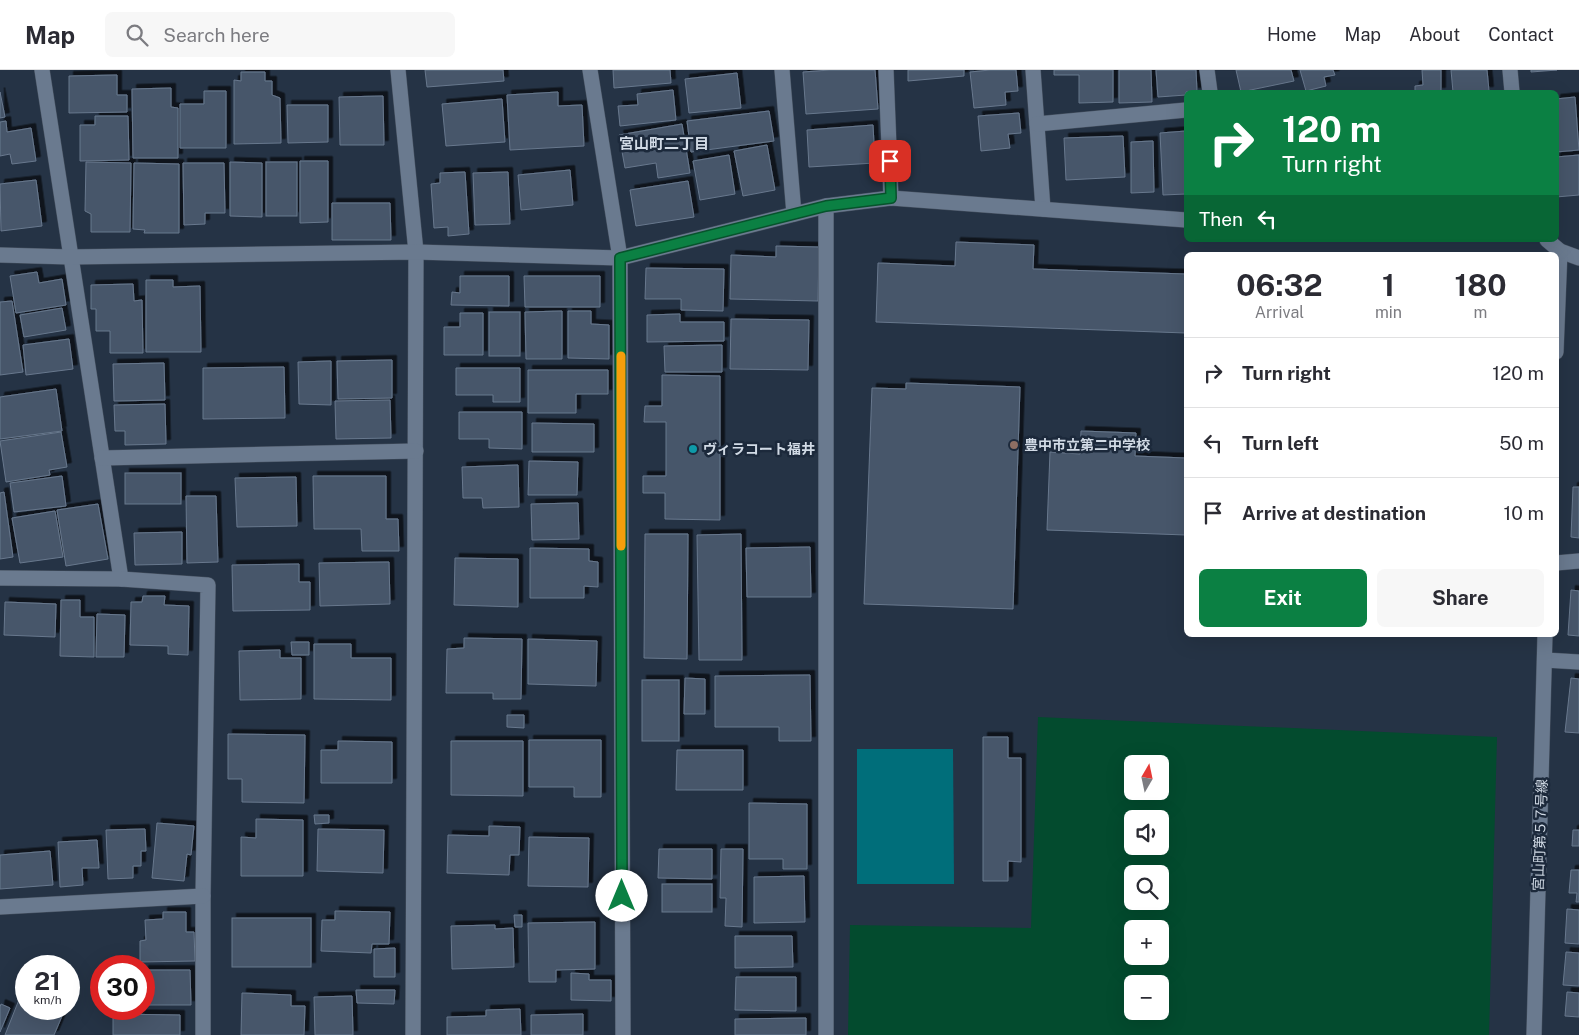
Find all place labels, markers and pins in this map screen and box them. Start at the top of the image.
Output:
pin [869,140,911,182]
place label: 豊中市立第二中学校 [1024,437,1150,453]
marker: 豊中市立第二中学校 [1008,439,1020,451]
place label: ヴィラコート福井 [703,441,815,457]
marker: ヴィラコート福井 [687,443,699,455]

